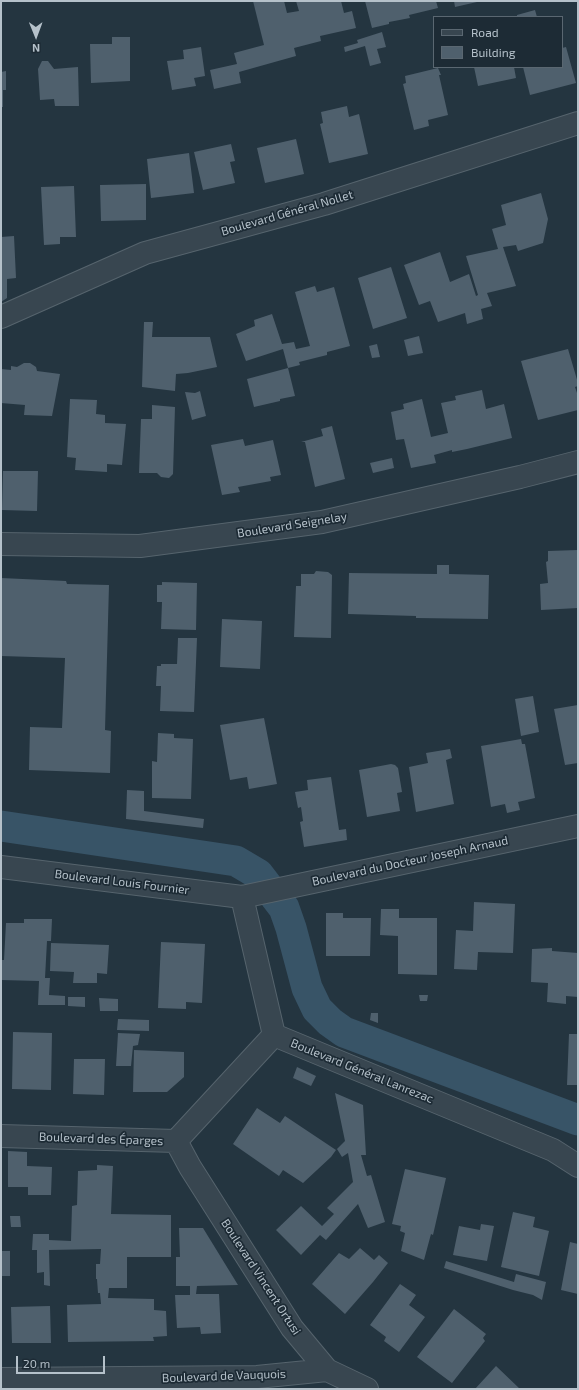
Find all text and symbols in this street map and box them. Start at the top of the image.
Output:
north arrow [16,16,56,56]
legend [433,16,563,68]
text: Road [471,25,499,39]
text: N [32,42,40,55]
text: Building [471,45,515,59]
street label: Boulevard Général Nollet [219,187,355,239]
street label: Boulevard Seignelay [236,509,348,541]
street label: Boulevard du Docteur Joseph Arnaud [311,833,509,889]
street label: Boulevard Louis Fournier [54,867,190,897]
street label: Boulevard Général Lanrezac [289,1036,435,1106]
street label: Boulevard des Éparges [39,1130,163,1148]
street label: Boulevard Vincent Ortusi [218,1216,304,1338]
scale bar [18,1348,107,1374]
text: 20 m [23,1356,50,1370]
street label: Boulevard de Vauquois [162,1367,286,1385]

